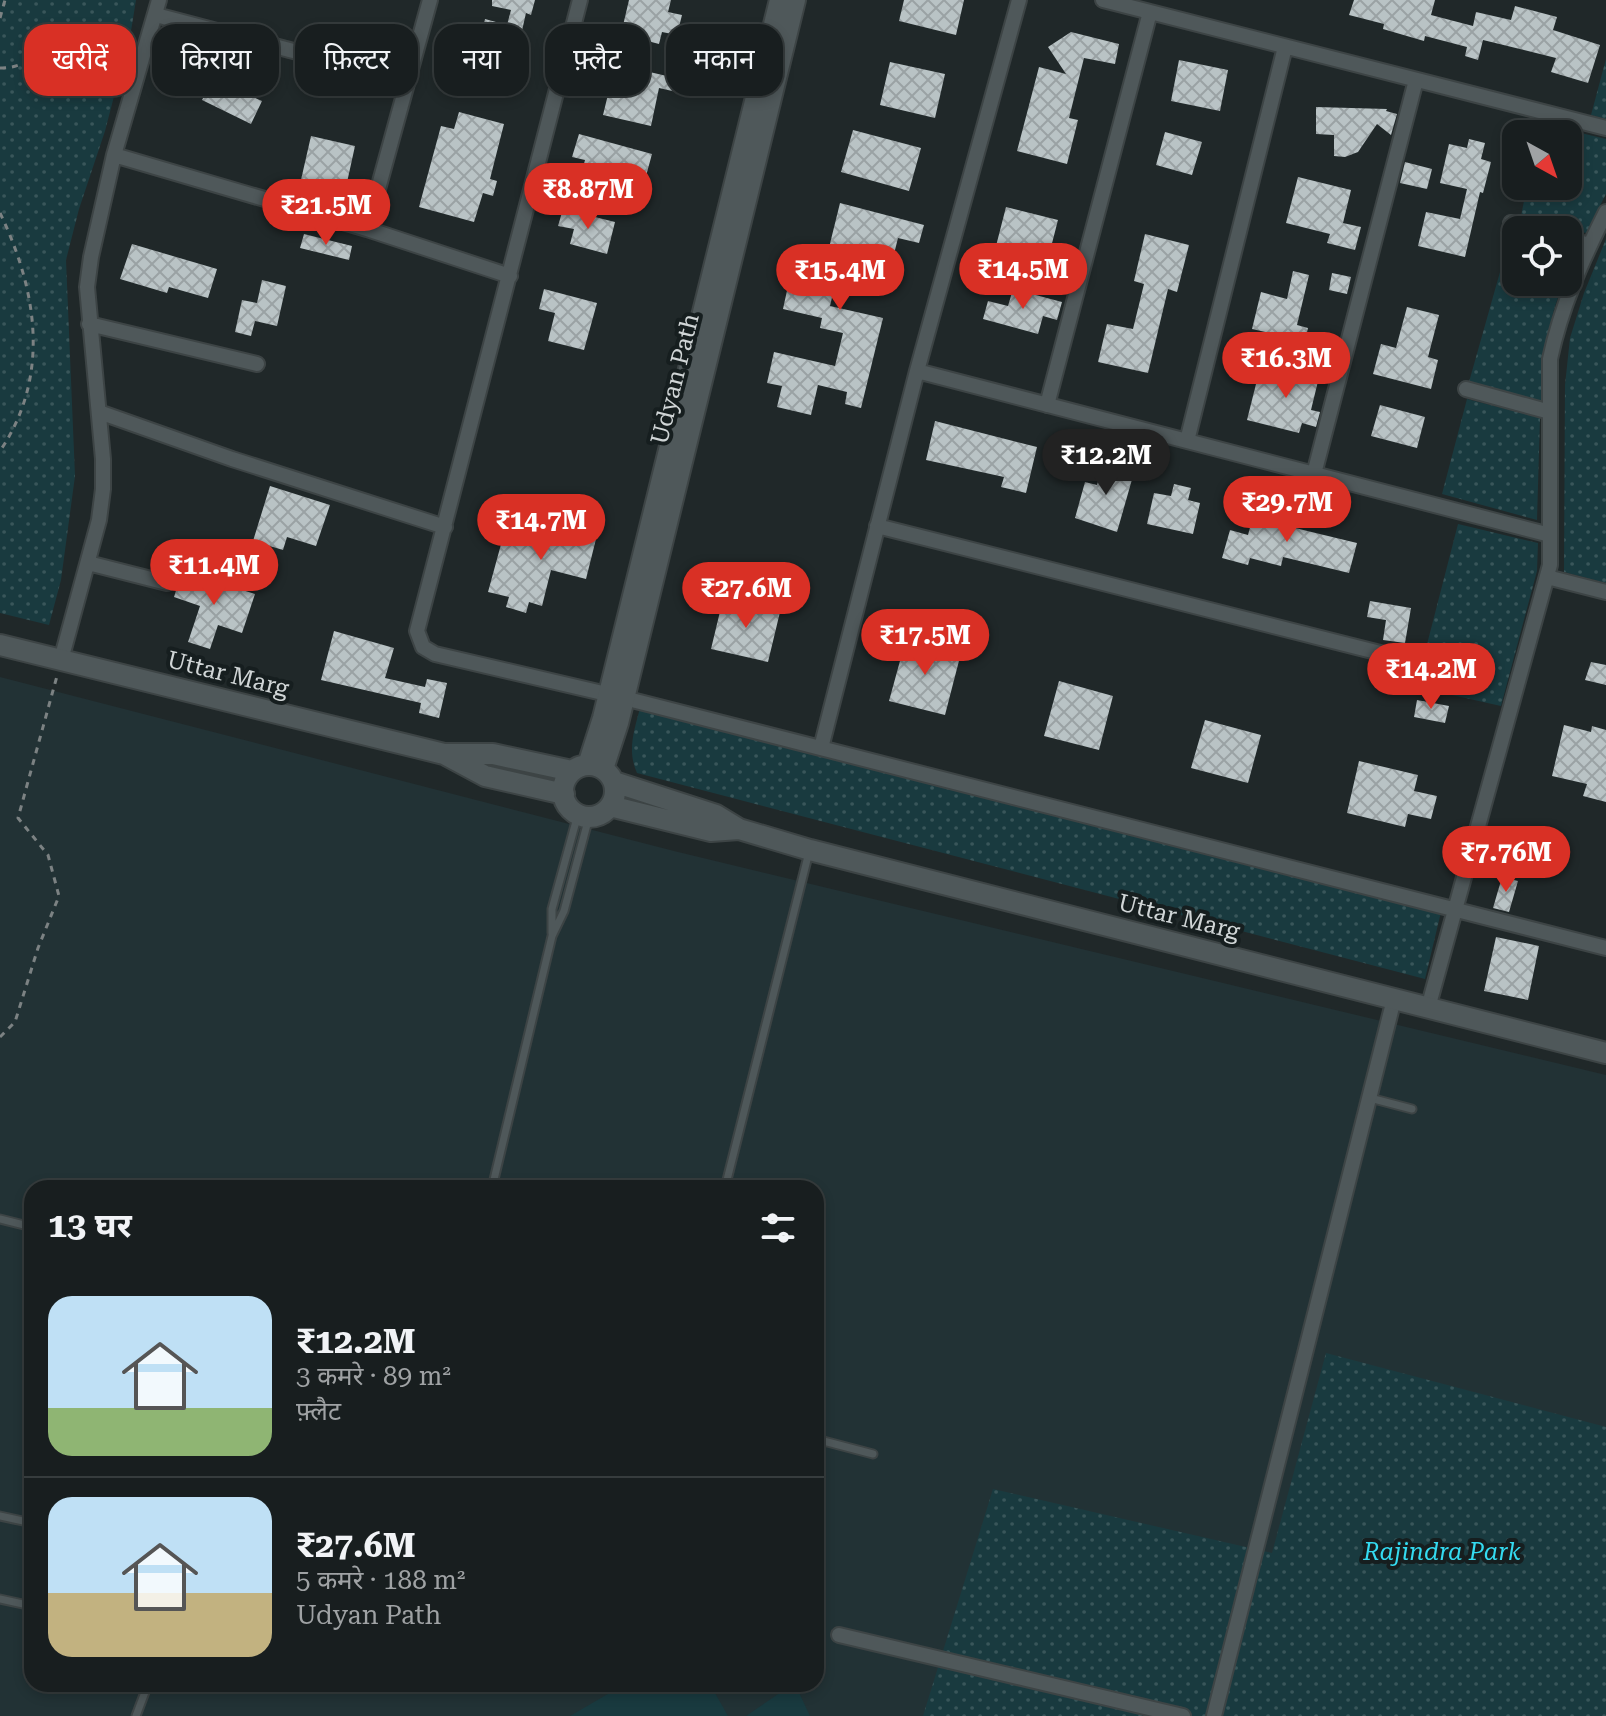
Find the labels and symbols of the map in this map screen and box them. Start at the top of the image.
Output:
north arrow [1502,120,1582,200]
pin: ₹8.87M [523,163,653,231]
pin: ₹21.5M [261,179,391,247]
pin: ₹14.5M [958,243,1088,311]
pin: ₹15.4M [775,244,905,312]
street label: Udyan Path [645,311,705,447]
pin: ₹16.3M [1221,332,1351,400]
pin: ₹12.2M [1041,429,1171,497]
pin: ₹29.7M [1222,476,1352,544]
pin: ₹14.7M [476,494,606,562]
pin: ₹11.4M [149,539,279,607]
pin: ₹27.6M [681,562,811,630]
pin: ₹17.5M [860,609,990,677]
pin: ₹14.2M [1366,643,1496,711]
street label: Uttar Marg [164,645,292,703]
pin: ₹7.76M [1441,826,1571,894]
street label: Uttar Marg [1115,888,1243,946]
park label: Rajindra Park [1362,1538,1521,1566]

